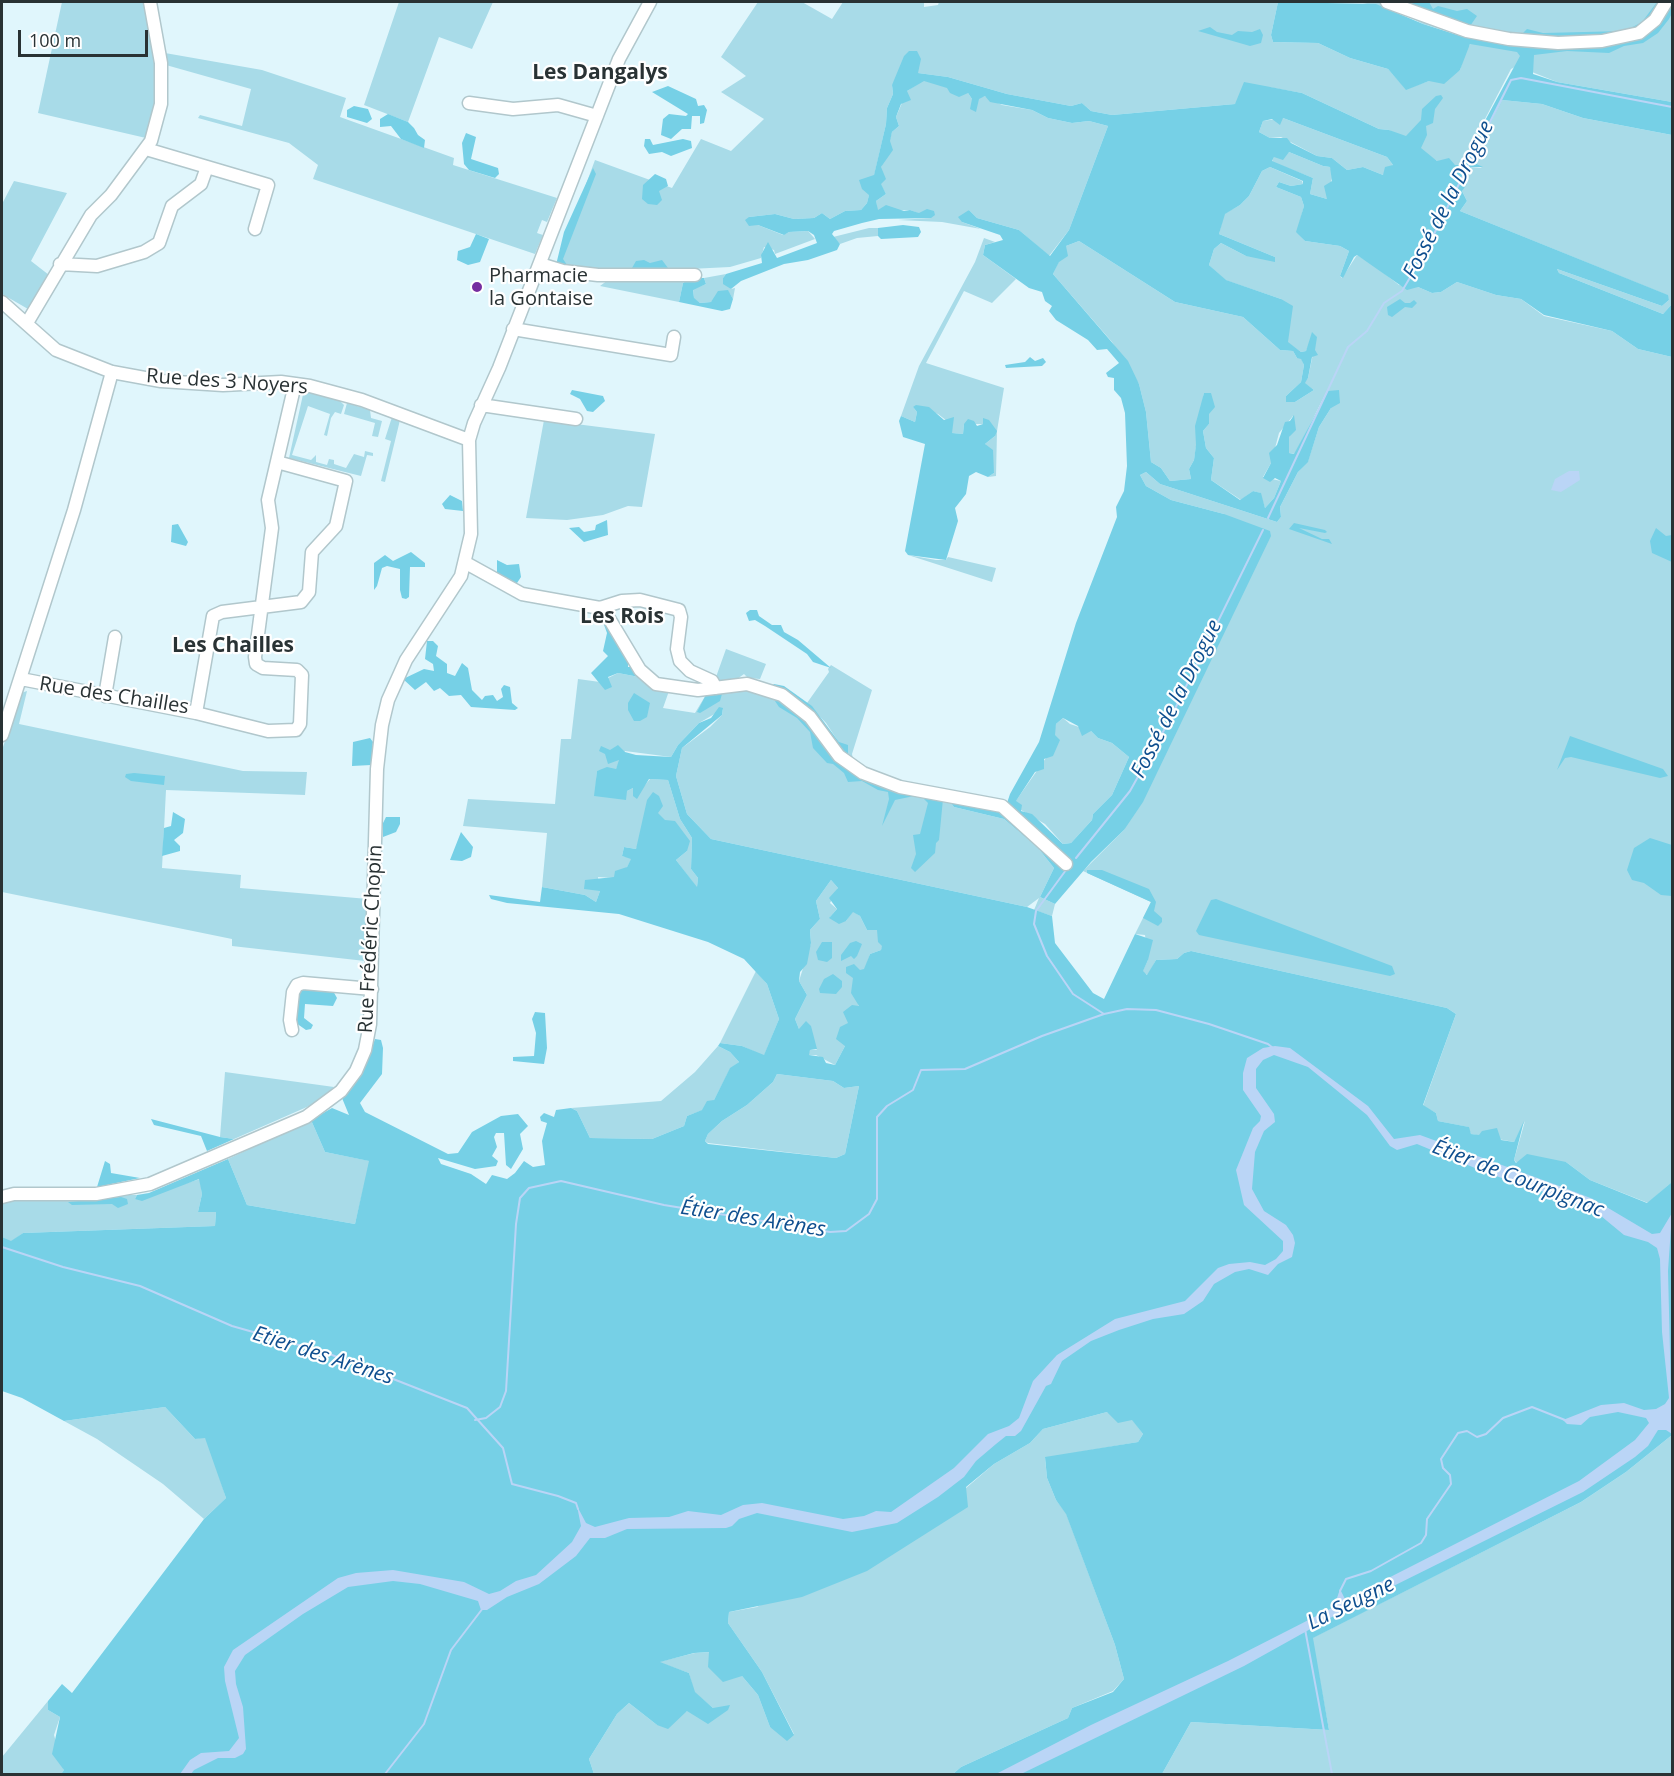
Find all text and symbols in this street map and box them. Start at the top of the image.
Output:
scale bar [21,18,152,56]
text: 100 m [29,28,81,52]
district label: Les Dangalys [532,60,668,86]
water label: Fossé de la Drogue [1398,117,1500,283]
place label: Pharmacie la Gontaise [489,264,593,311]
marker: Pharmacie la Gontaise [470,280,484,294]
street label: Rue des 3 Noyers [145,364,309,400]
district label: Les Rois [580,604,664,630]
water label: Fossé de la Drogue [1126,616,1228,782]
district label: Les Chailles [172,633,294,659]
street label: Rue des Chailles [37,672,191,720]
street label: Rue Frédéric Chopin [354,844,388,1034]
water label: Étier de Courpignac [1429,1135,1607,1223]
water label: Étier des Arènes [679,1195,827,1243]
water label: Etier des Arènes [249,1321,397,1391]
water label: La Seugne [1303,1572,1399,1636]

